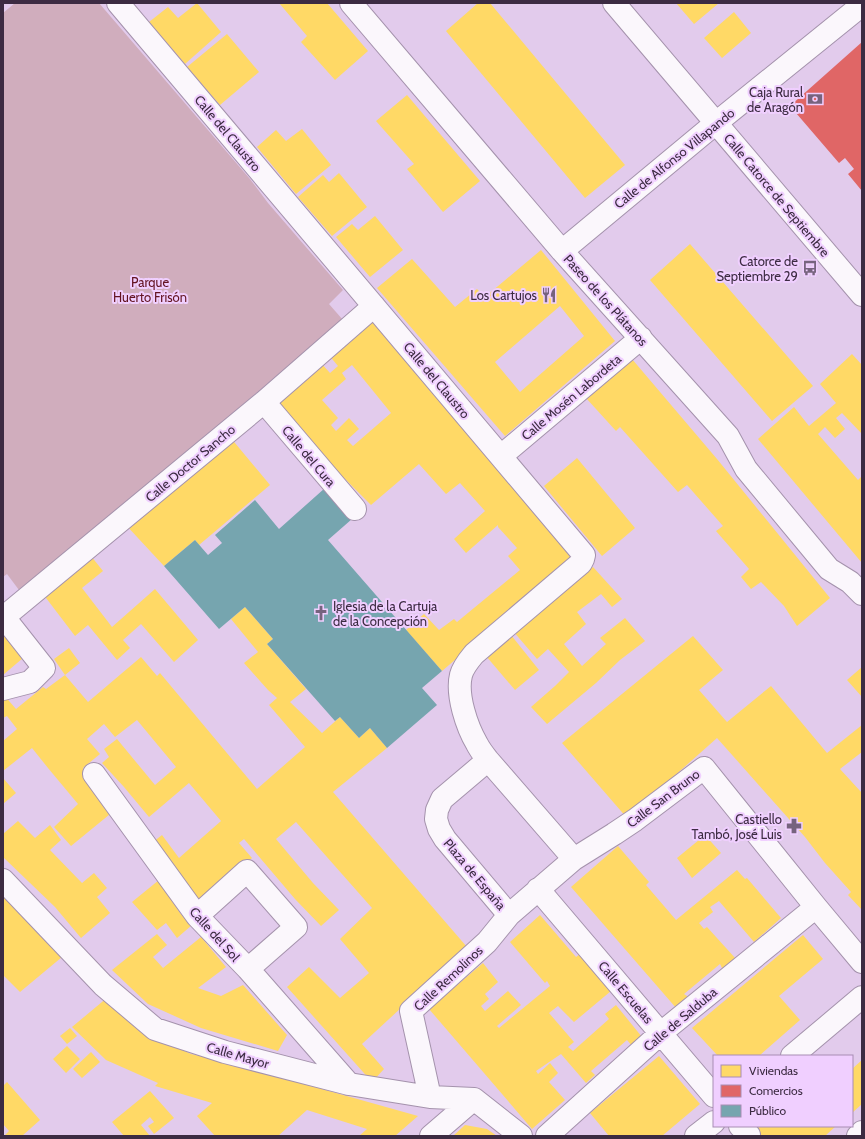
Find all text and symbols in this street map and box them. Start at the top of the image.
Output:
place label: Caja Rural de Aragón [747,84,803,115]
bank icon: Caja Rural de Aragón [806,90,824,108]
street label: Calle del Claustro [191,92,265,174]
street label: Calle de Alfonso Villapando [610,104,738,212]
street label: Calle Catorce de Septiembre [721,130,833,260]
street label: Paseo de los Plátanos [561,251,652,350]
place label: Catorce de Septiembre 29 [716,253,798,284]
bus stop icon: Catorce de Septiembre 29 [801,259,819,277]
park label: Parque Huerto Frisón [113,274,187,305]
restaurant icon: Los Cartujos [540,286,558,304]
place label: Los Cartujos [470,287,538,304]
street label: Calle del Claustro [400,339,474,421]
street label: Calle Mosén Labordeta [518,350,625,443]
street label: Calle Doctor Sancho [142,421,238,505]
street label: Calle del Cura [279,422,340,490]
place label: Iglesia de la Cartuja de la Concepción [333,598,438,629]
church icon: Iglesia de la Cartuja de la Concepción [312,604,330,622]
street label: Calle San Bruno [623,765,703,831]
place label: Castiello Tambó, José Luis [692,811,783,842]
pharmacy icon: Castiello Tambó, José Luis [785,817,803,835]
street label: Plaza de España [440,835,510,914]
street label: Calle del Sol [186,904,244,964]
street label: Calle Remolinos [410,942,486,1014]
street label: Calle Escuelas [595,958,657,1027]
street label: Calle de Salduba [640,983,721,1054]
street label: Calle Mayor [205,1038,272,1072]
legend [713,1055,853,1127]
text: Viviendas [749,1063,798,1078]
text: Comercios [749,1083,803,1098]
text: Público [749,1103,786,1118]

